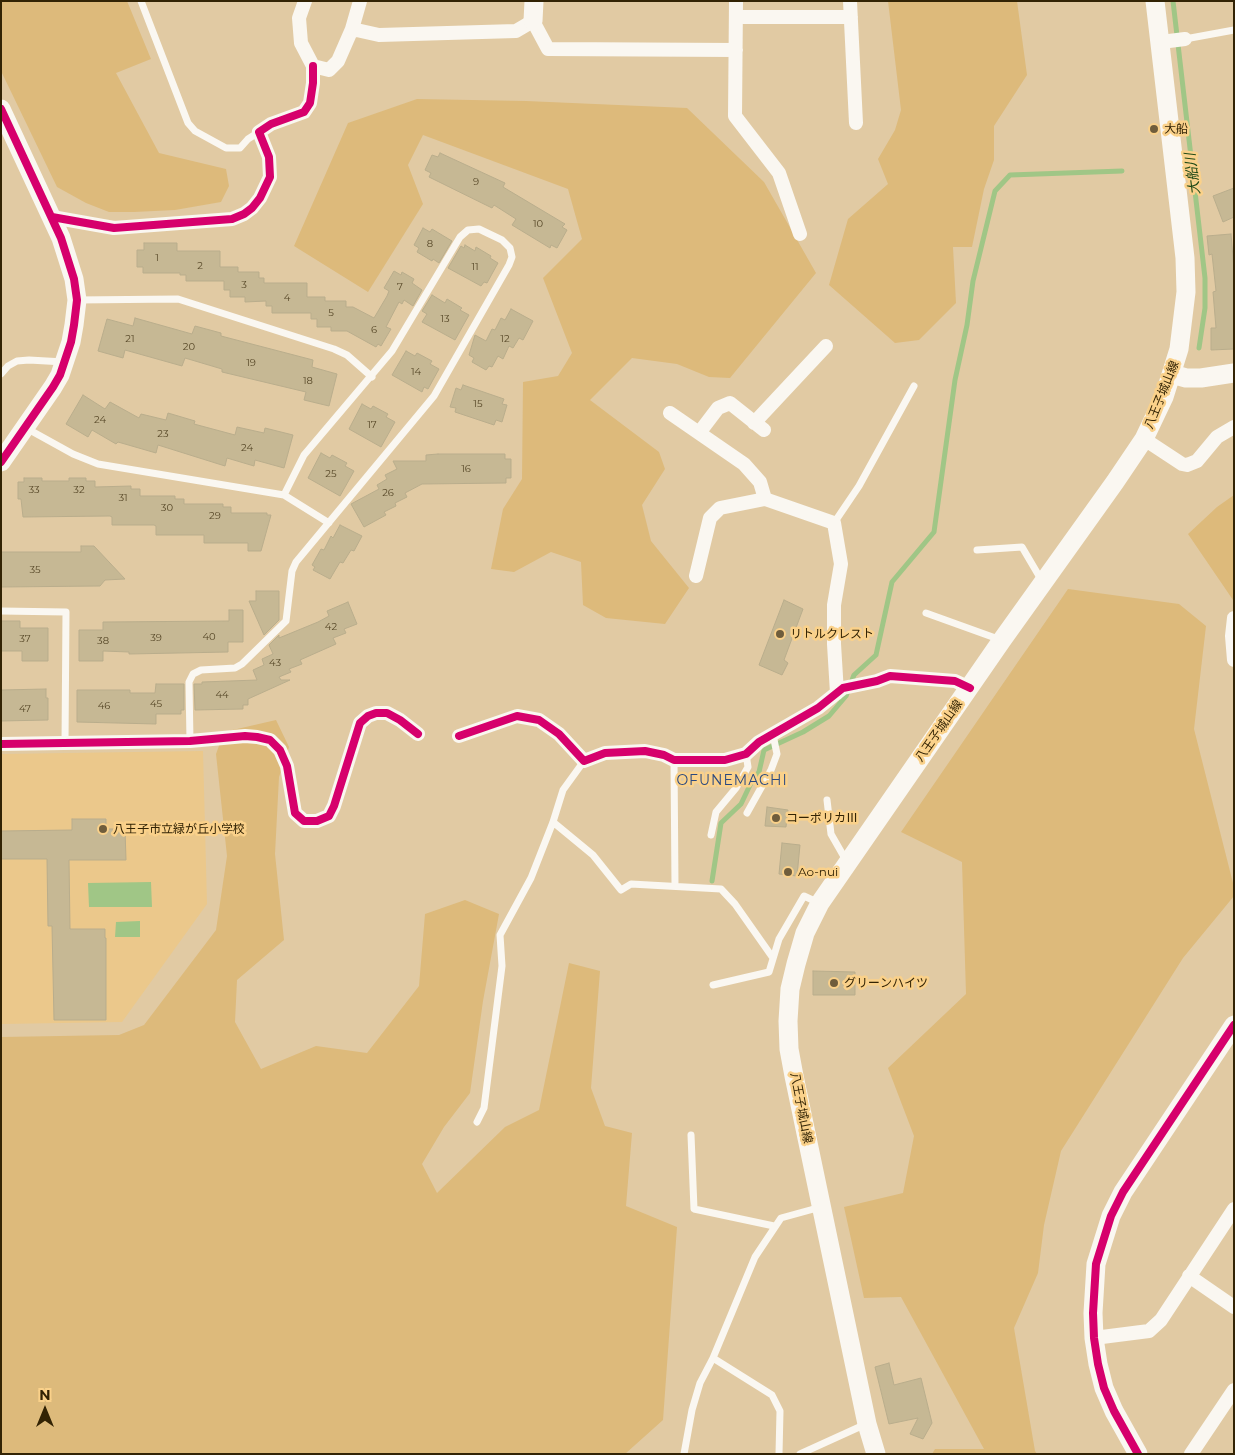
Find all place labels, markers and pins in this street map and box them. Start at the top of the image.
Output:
place label: 大船 [1164,122,1188,136]
marker: 大船 [1148,123,1160,135]
place label: リトルクレスト [790,627,874,641]
marker: リトルクレスト [774,628,786,640]
place label: コーポリカⅢ [786,811,858,825]
marker: コーポリカⅢ [770,812,782,824]
place label: 八王子市立緑が丘小学校 [113,822,245,836]
marker: 八王子市立緑が丘小学校 [97,823,109,835]
place label: Ao-nui [798,865,838,879]
marker: Ao-nui [782,866,794,878]
place label: グリーンハイツ [844,976,928,990]
marker: グリーンハイツ [828,977,840,989]

